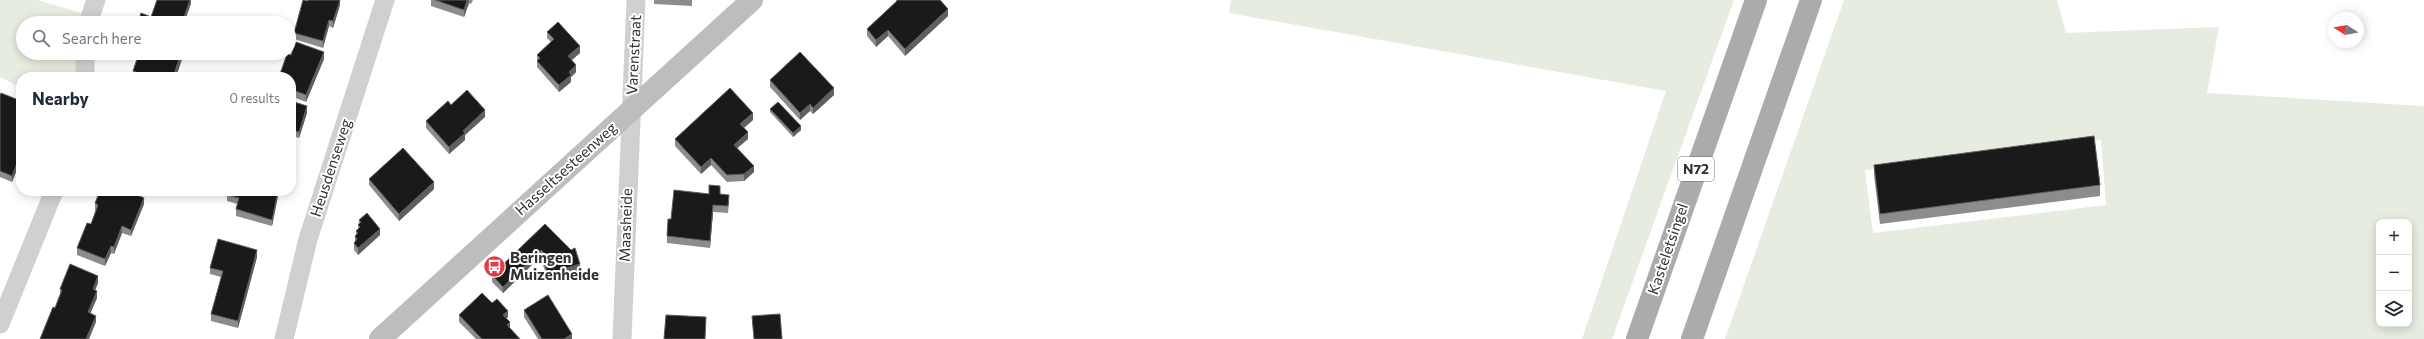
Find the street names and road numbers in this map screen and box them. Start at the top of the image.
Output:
street label: Varenstraat [622,14,644,95]
street label: Heusdenseweg [306,116,354,219]
street label: Hasseltsesteenweg [511,118,620,219]
road number: N72 [1678,157,1714,181]
street label: Maasheide [615,188,635,262]
street label: Kasteletsingel [1643,201,1691,297]

